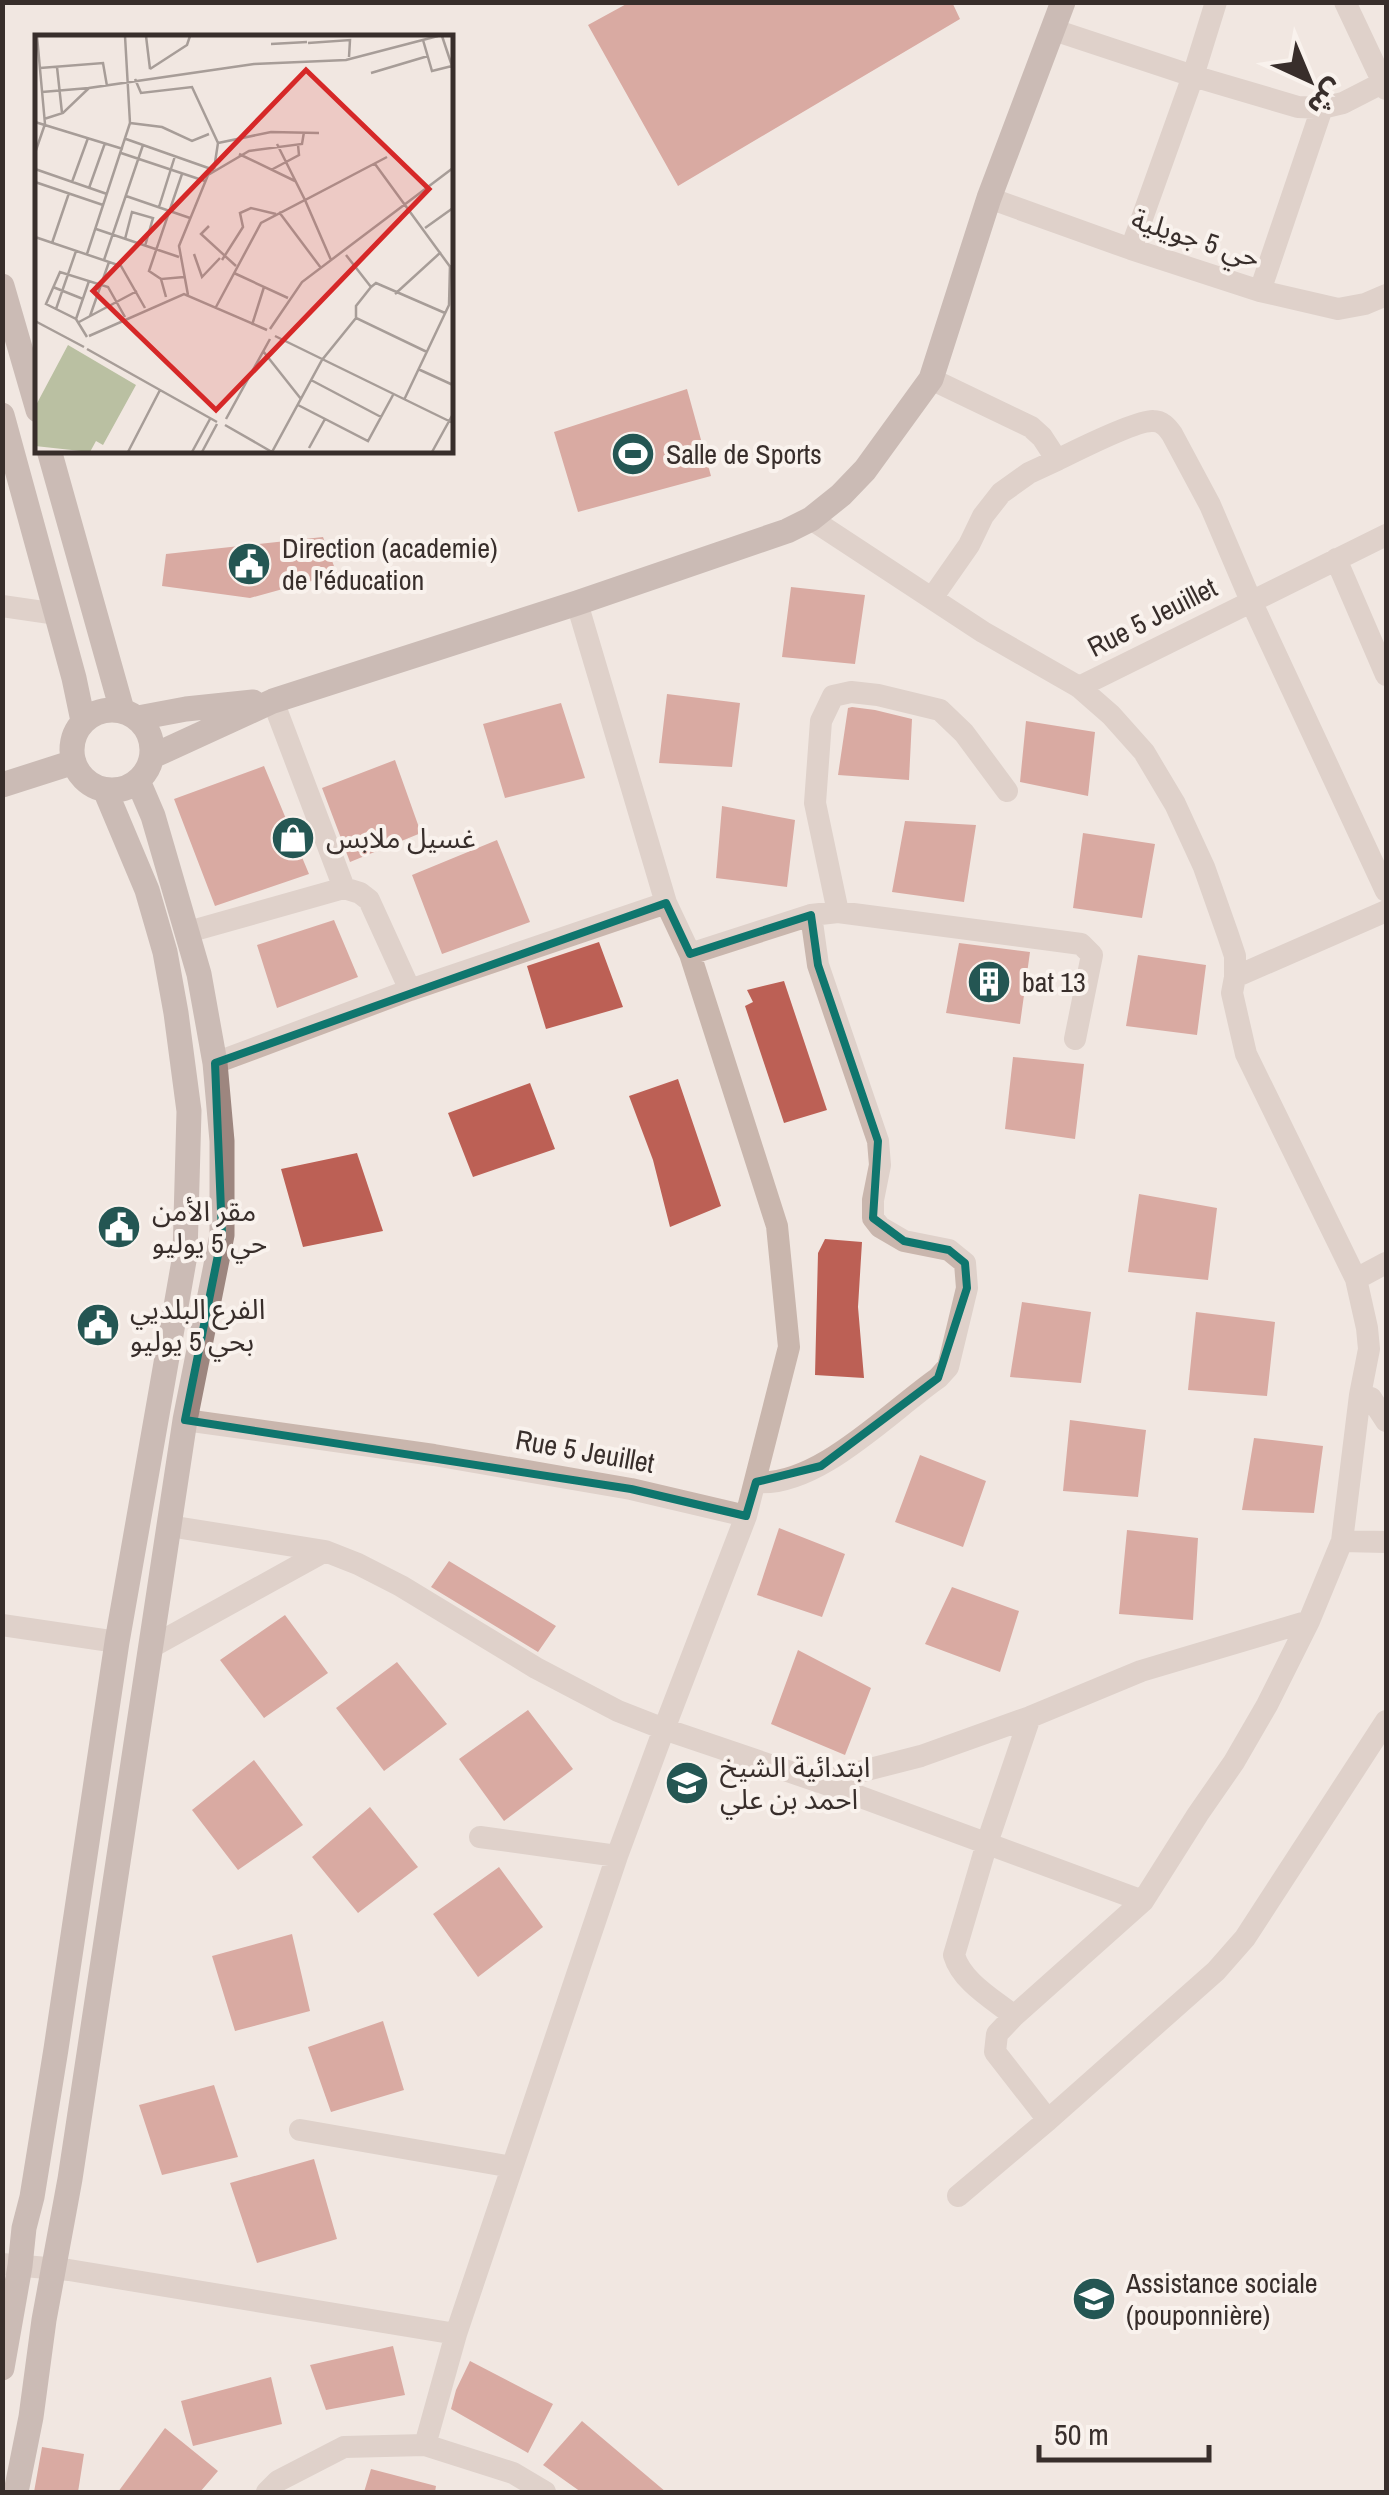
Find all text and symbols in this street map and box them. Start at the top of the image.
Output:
north arrow [1259,30,1359,130]
inset map [35,35,452,452]
text: ش [1299,71,1353,125]
street label: حي 5 جويلية [1126,199,1265,279]
sports icon: Salle de Sports [610,431,656,477]
place label: Salle de Sports [666,435,822,473]
place label: Direction (academie) de l'éducation [282,529,498,599]
public building icon: Direction (academie) de l'éducation [226,541,272,587]
street label: Rue 5 Jeuillet [1081,568,1223,666]
shop icon: غسيل ملابس [270,815,316,861]
place label: غسيل ملابس [326,819,476,857]
building icon: bat 13 [966,959,1012,1005]
place label: bat 13 [1022,963,1086,1001]
place label: مقر الأمن حي 5 يوليو [152,1192,267,1264]
public building icon: مقر الأمن حي 5 يوليو [96,1204,142,1250]
place label: الفرع البلديي بحي 5 يوليو [130,1290,265,1362]
public building icon: الفرع البلديي بحي 5 يوليو [75,1302,121,1348]
street label: Rue 5 Jeuillet [513,1420,657,1482]
place label: ابتدائية الشيخ احمد بن علي [720,1748,871,1820]
school or university icon: ابتدائية الشيخ احمد بن علي [664,1760,710,1806]
place label: Assistance sociale (pouponnière) [1125,2264,1317,2334]
school or university icon: Assistance sociale (pouponnière) [1071,2276,1117,2322]
scale bar [1039,2400,1209,2462]
text: 50 m [1054,2414,1109,2454]

